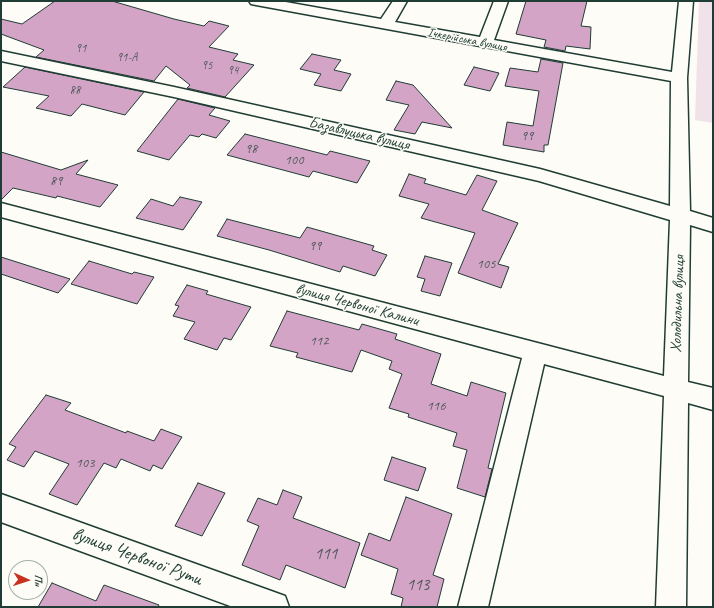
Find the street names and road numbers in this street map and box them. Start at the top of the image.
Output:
street label: Ічкерійська вулиця [426,25,508,55]
street label: Базавлуцька вулиця [307,113,411,155]
street label: Холодильна вулиця [667,255,689,353]
street label: вулиця Червоної Калини [293,279,421,331]
street label: вулиця Червоної Рути [69,523,205,591]

